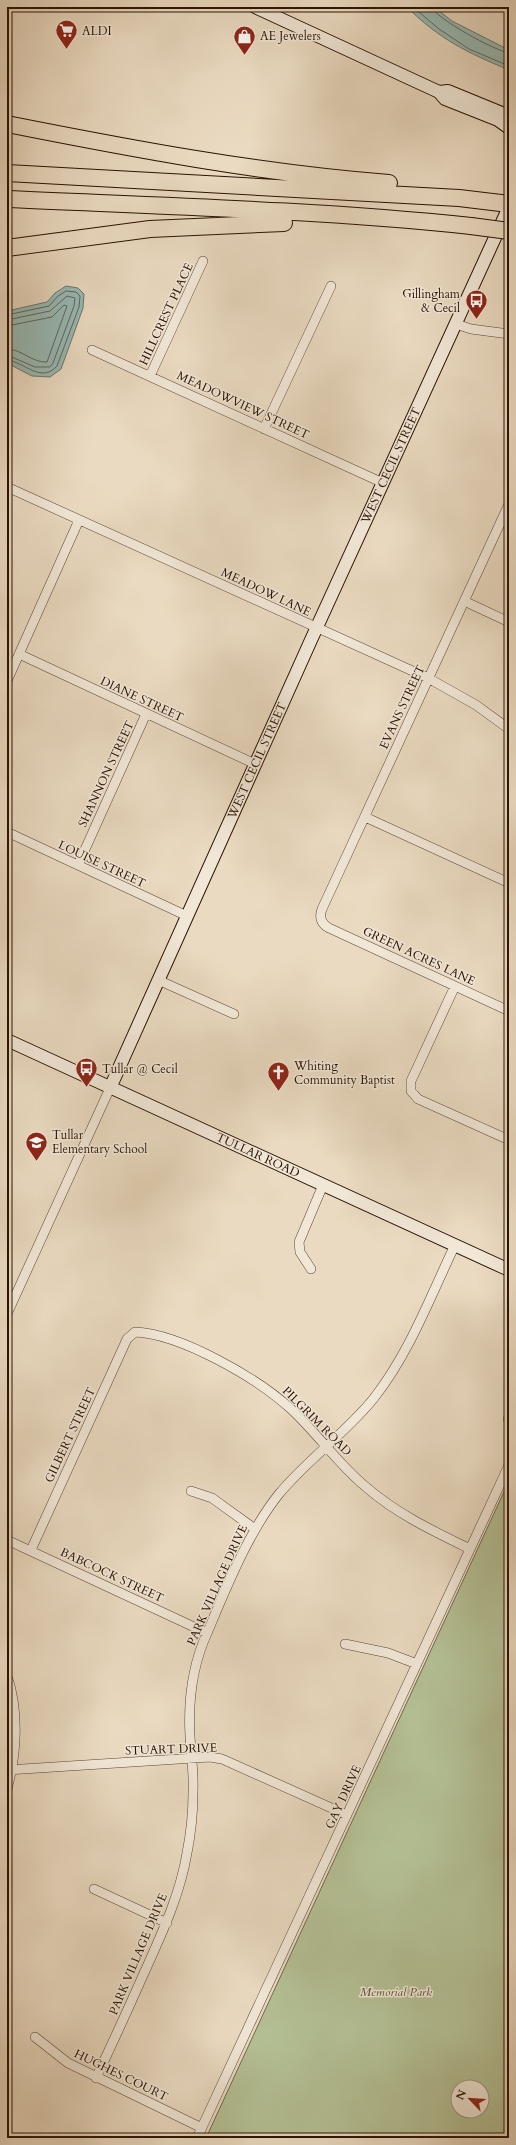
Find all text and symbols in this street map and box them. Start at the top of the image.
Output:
supermarket icon: ALDI [54,18,80,51]
place label: ALDI [82,23,112,39]
shop icon: AE Jewelers [232,23,258,56]
place label: AE Jewelers [260,28,321,44]
street label: HILLCREST PLACE [135,260,197,368]
place label: Gillingham & Cecil [402,286,461,316]
bus stop icon: Gillingham & Cecil [463,288,489,321]
street label: MEADOWVIEW STREET [174,367,312,443]
street label: WEST CECIL STREET [357,405,424,527]
street label: MEADOW LANE [219,564,313,620]
street label: EVANS STREET [376,662,429,752]
street label: DIANE STREET [98,673,186,725]
street label: WEST CECIL STREET [223,700,290,822]
street label: SHANNON STREET [74,718,138,830]
street label: LOUISE STREET [56,837,149,891]
street label: GREEN ACRES LANE [360,923,478,989]
bus stop icon: Tullar @ Cecil [74,1056,100,1089]
place label: Whiting Community Baptist [293,1058,395,1088]
church icon: Whiting Community Baptist [265,1060,291,1093]
place label: Tullar @ Cecil [102,1061,178,1077]
place label: Tullar Elementary School [52,1127,147,1157]
school or university icon: Tullar Elementary School [23,1129,49,1162]
street label: TULLAR ROAD [214,1129,303,1181]
street label: PILGRIM ROAD [279,1383,355,1459]
street label: GILBERT STREET [41,1385,99,1485]
street label: PARK VILLAGE DRIVE [183,1522,251,1648]
street label: BABCOCK STREET [58,1544,167,1606]
street label: STUART DRIVE [125,1739,217,1759]
street label: GAY DRIVE [321,1763,365,1831]
street label: PARK VILLAGE DRIVE [105,1891,171,2017]
park label: Memorial Park [360,1984,432,2000]
street label: HUGHES COURT [71,2045,171,2105]
north arrow [450,2079,490,2119]
text: N [453,2087,470,2102]

